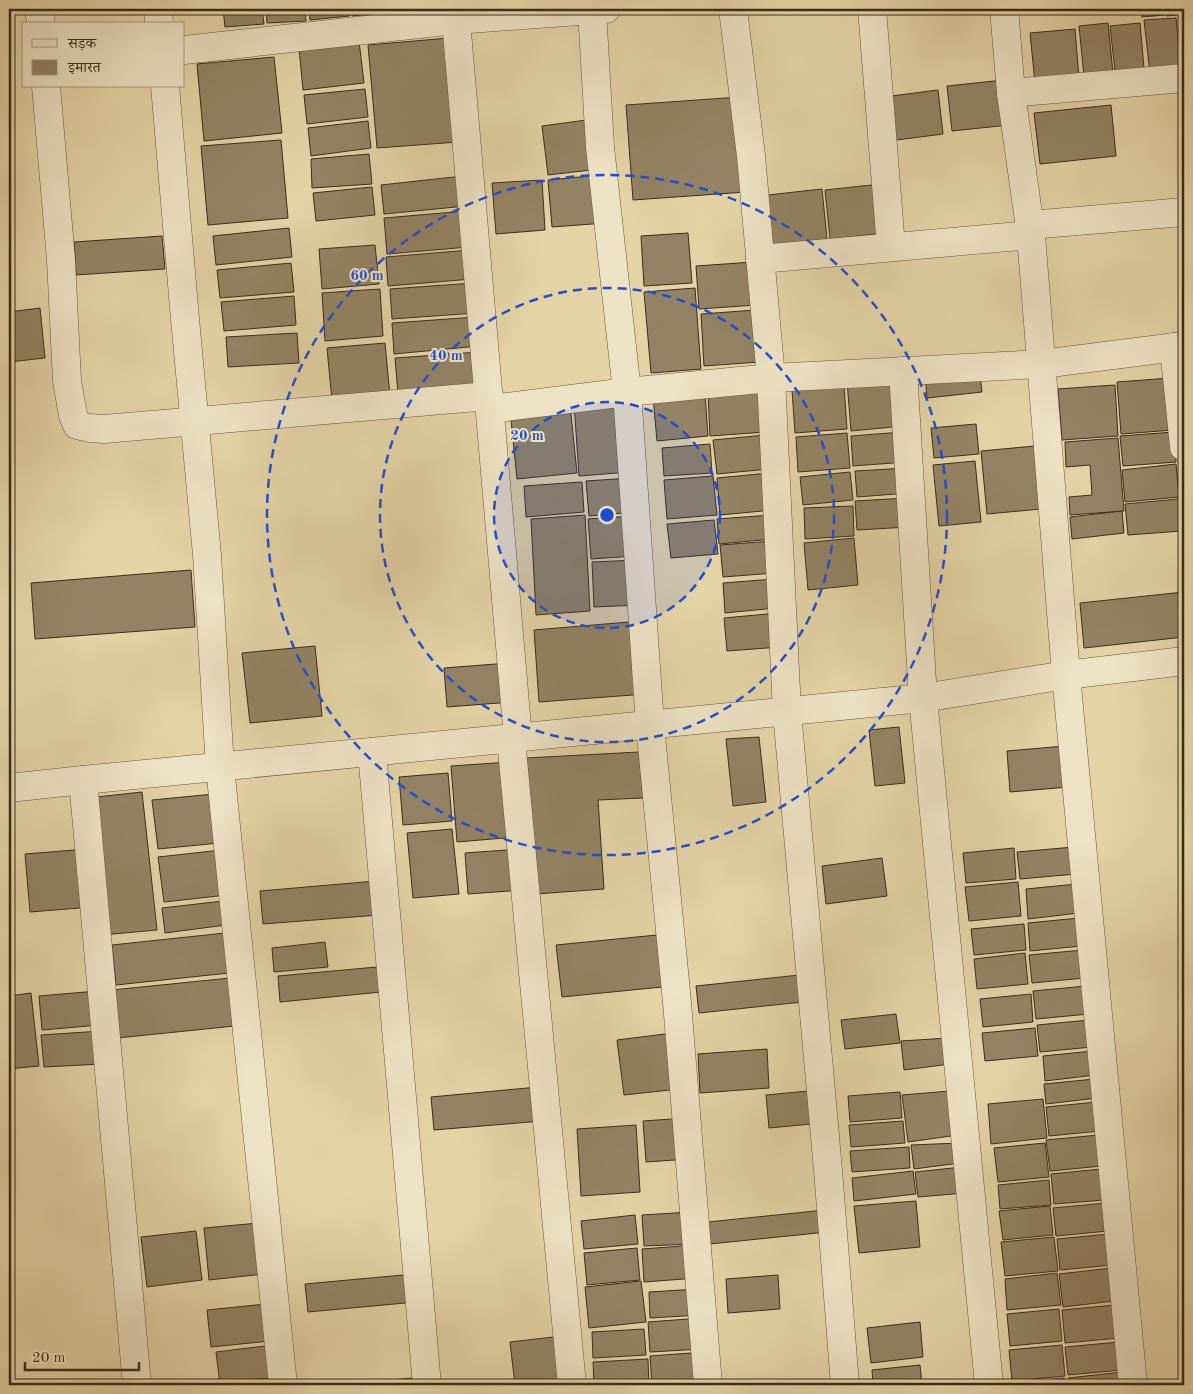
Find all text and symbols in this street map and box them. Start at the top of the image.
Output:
legend [22,22,185,88]
text: सड़क [67,37,97,52]
text: इमारत [67,61,102,76]
text: 60 m [350,269,384,284]
text: 40 m [429,349,463,364]
text: 20 m [510,429,544,444]
centre of rings [598,506,616,524]
scale bar [25,1339,139,1371]
text: 20 m [32,1351,66,1366]

